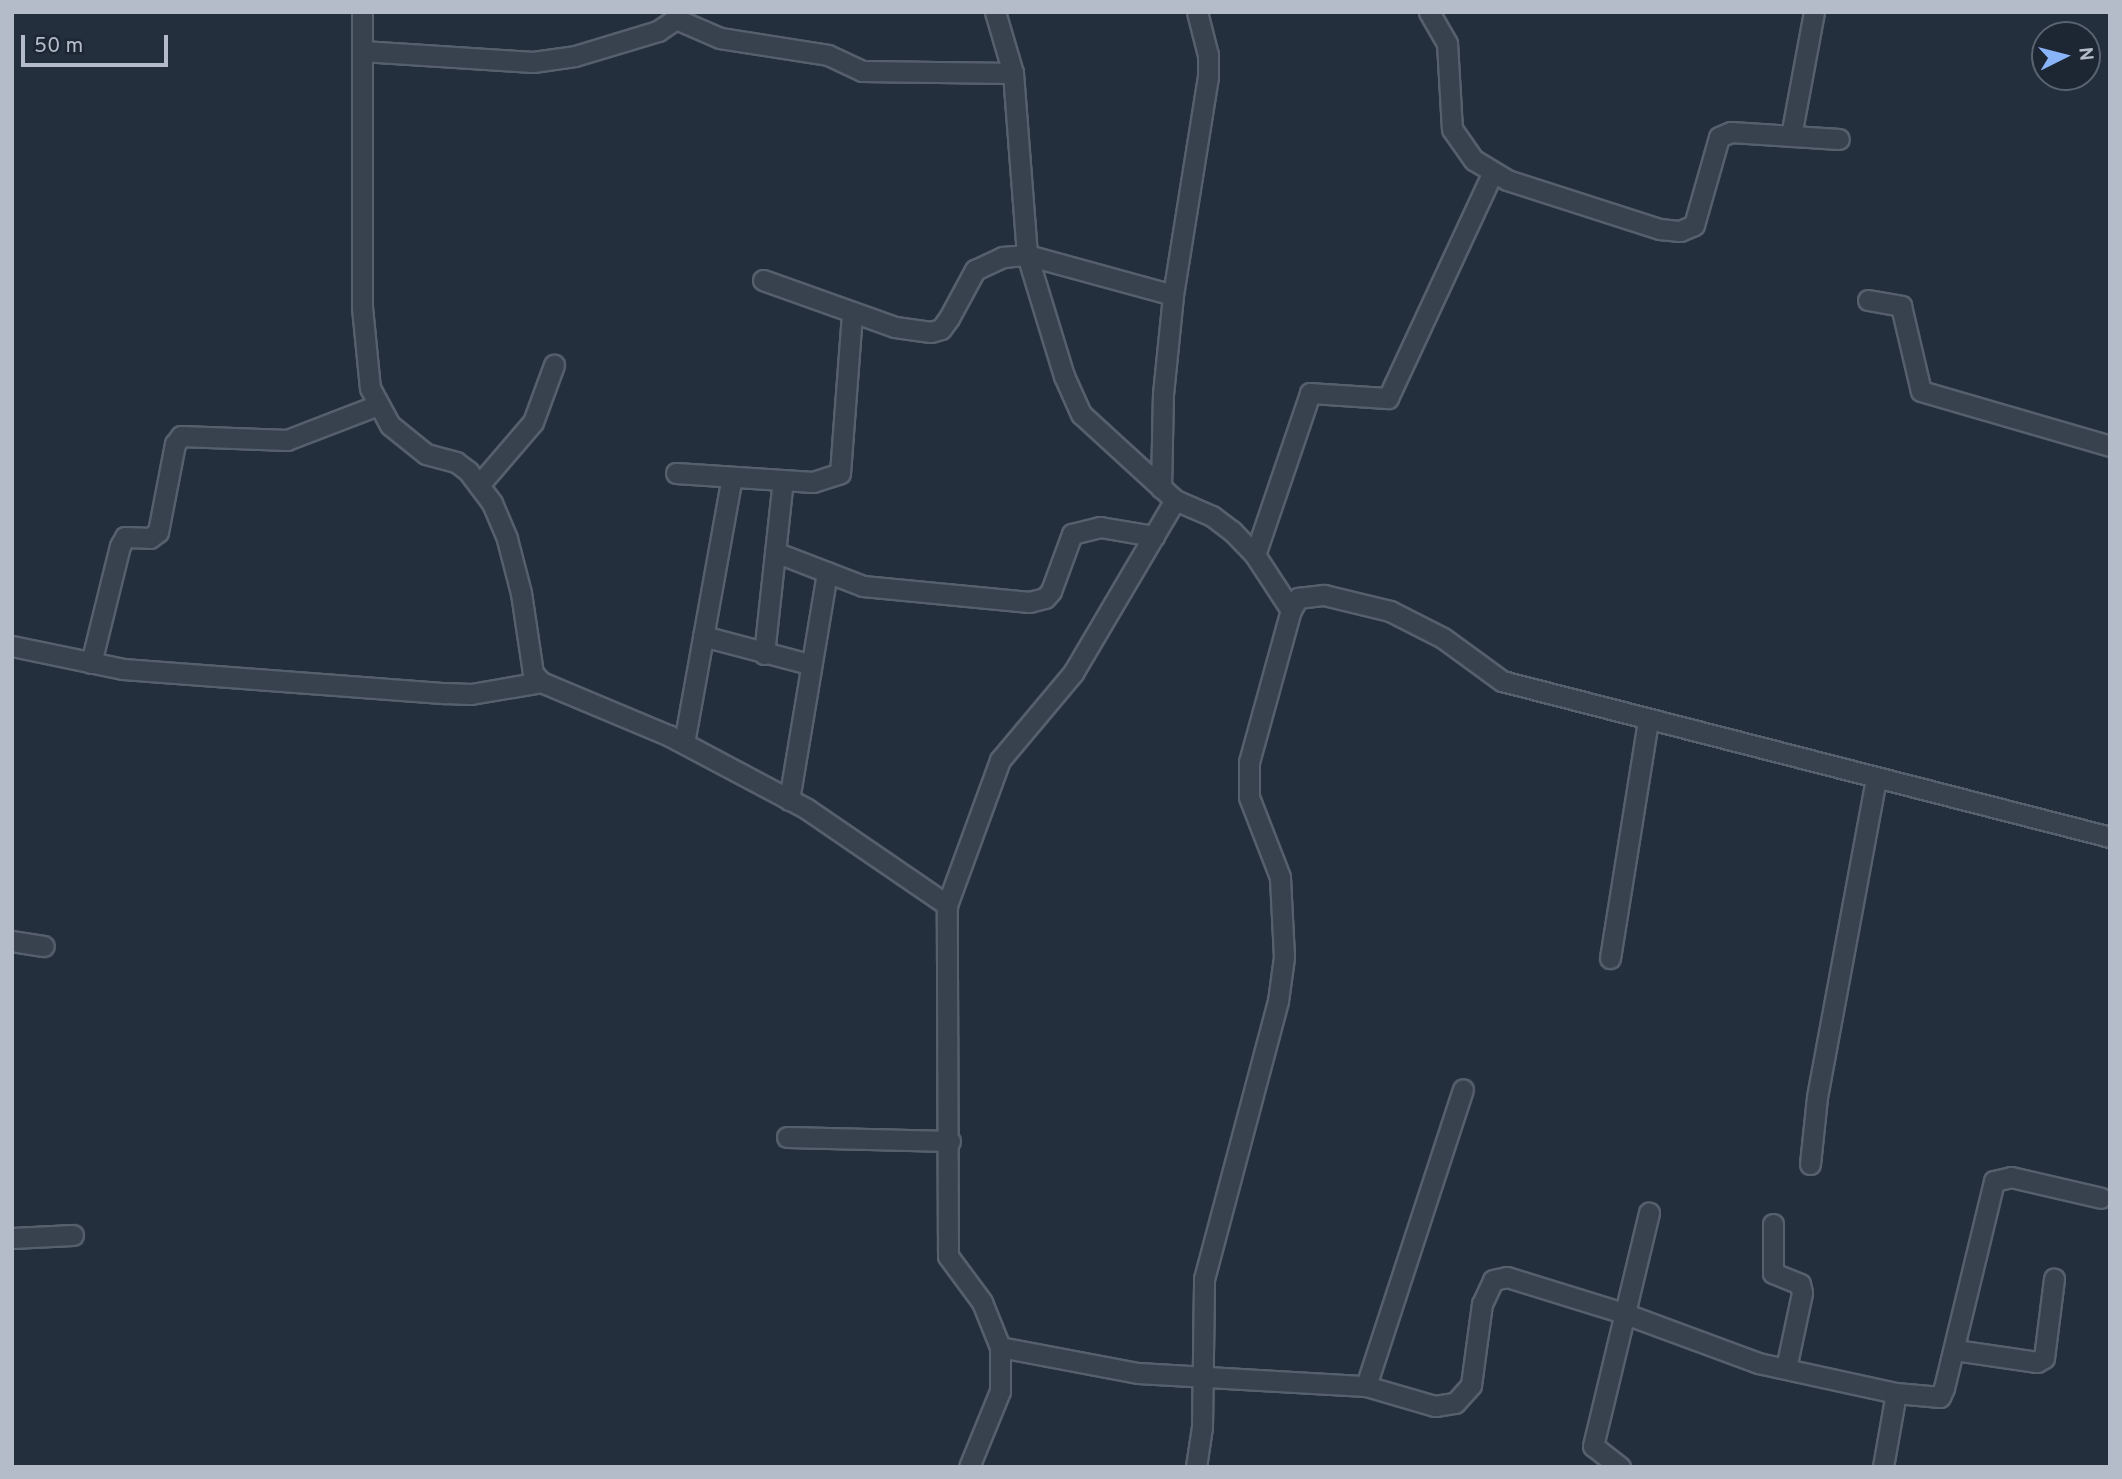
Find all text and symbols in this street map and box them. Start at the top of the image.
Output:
scale bar [24,21,172,65]
north arrow [2031,21,2101,91]
text: 50 m [34,33,83,60]
text: N [2072,46,2098,62]

